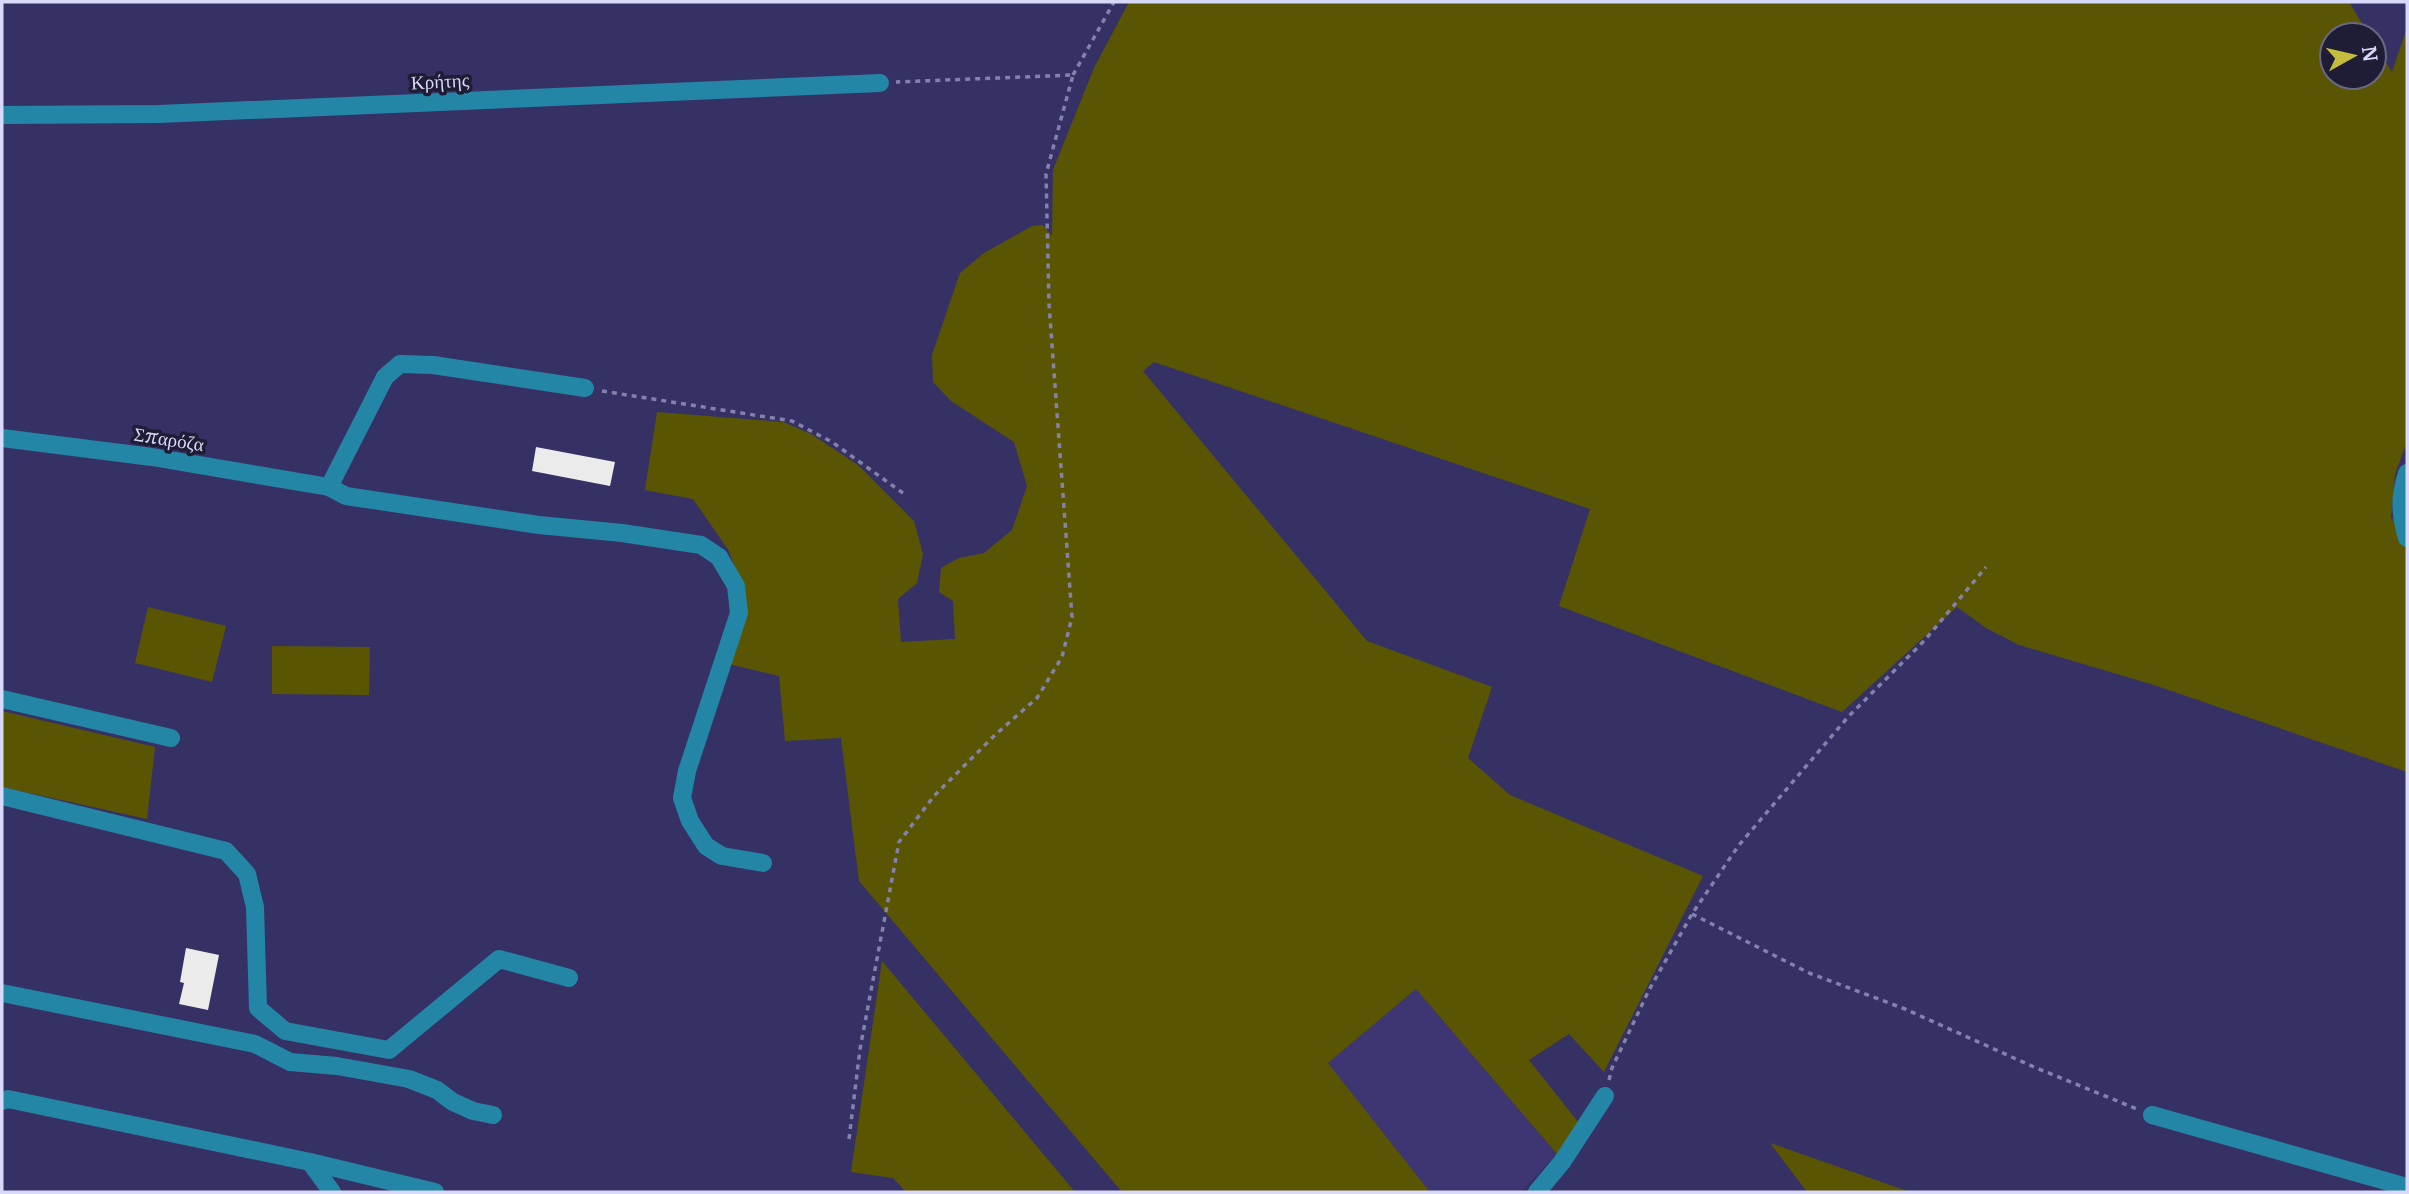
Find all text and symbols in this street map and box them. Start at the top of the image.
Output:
north arrow [2318,21,2388,91]
text: N [2357,45,2383,63]
street label: Κρήτης [410,67,470,95]
street label: Σπαρόζα [132,422,206,456]

